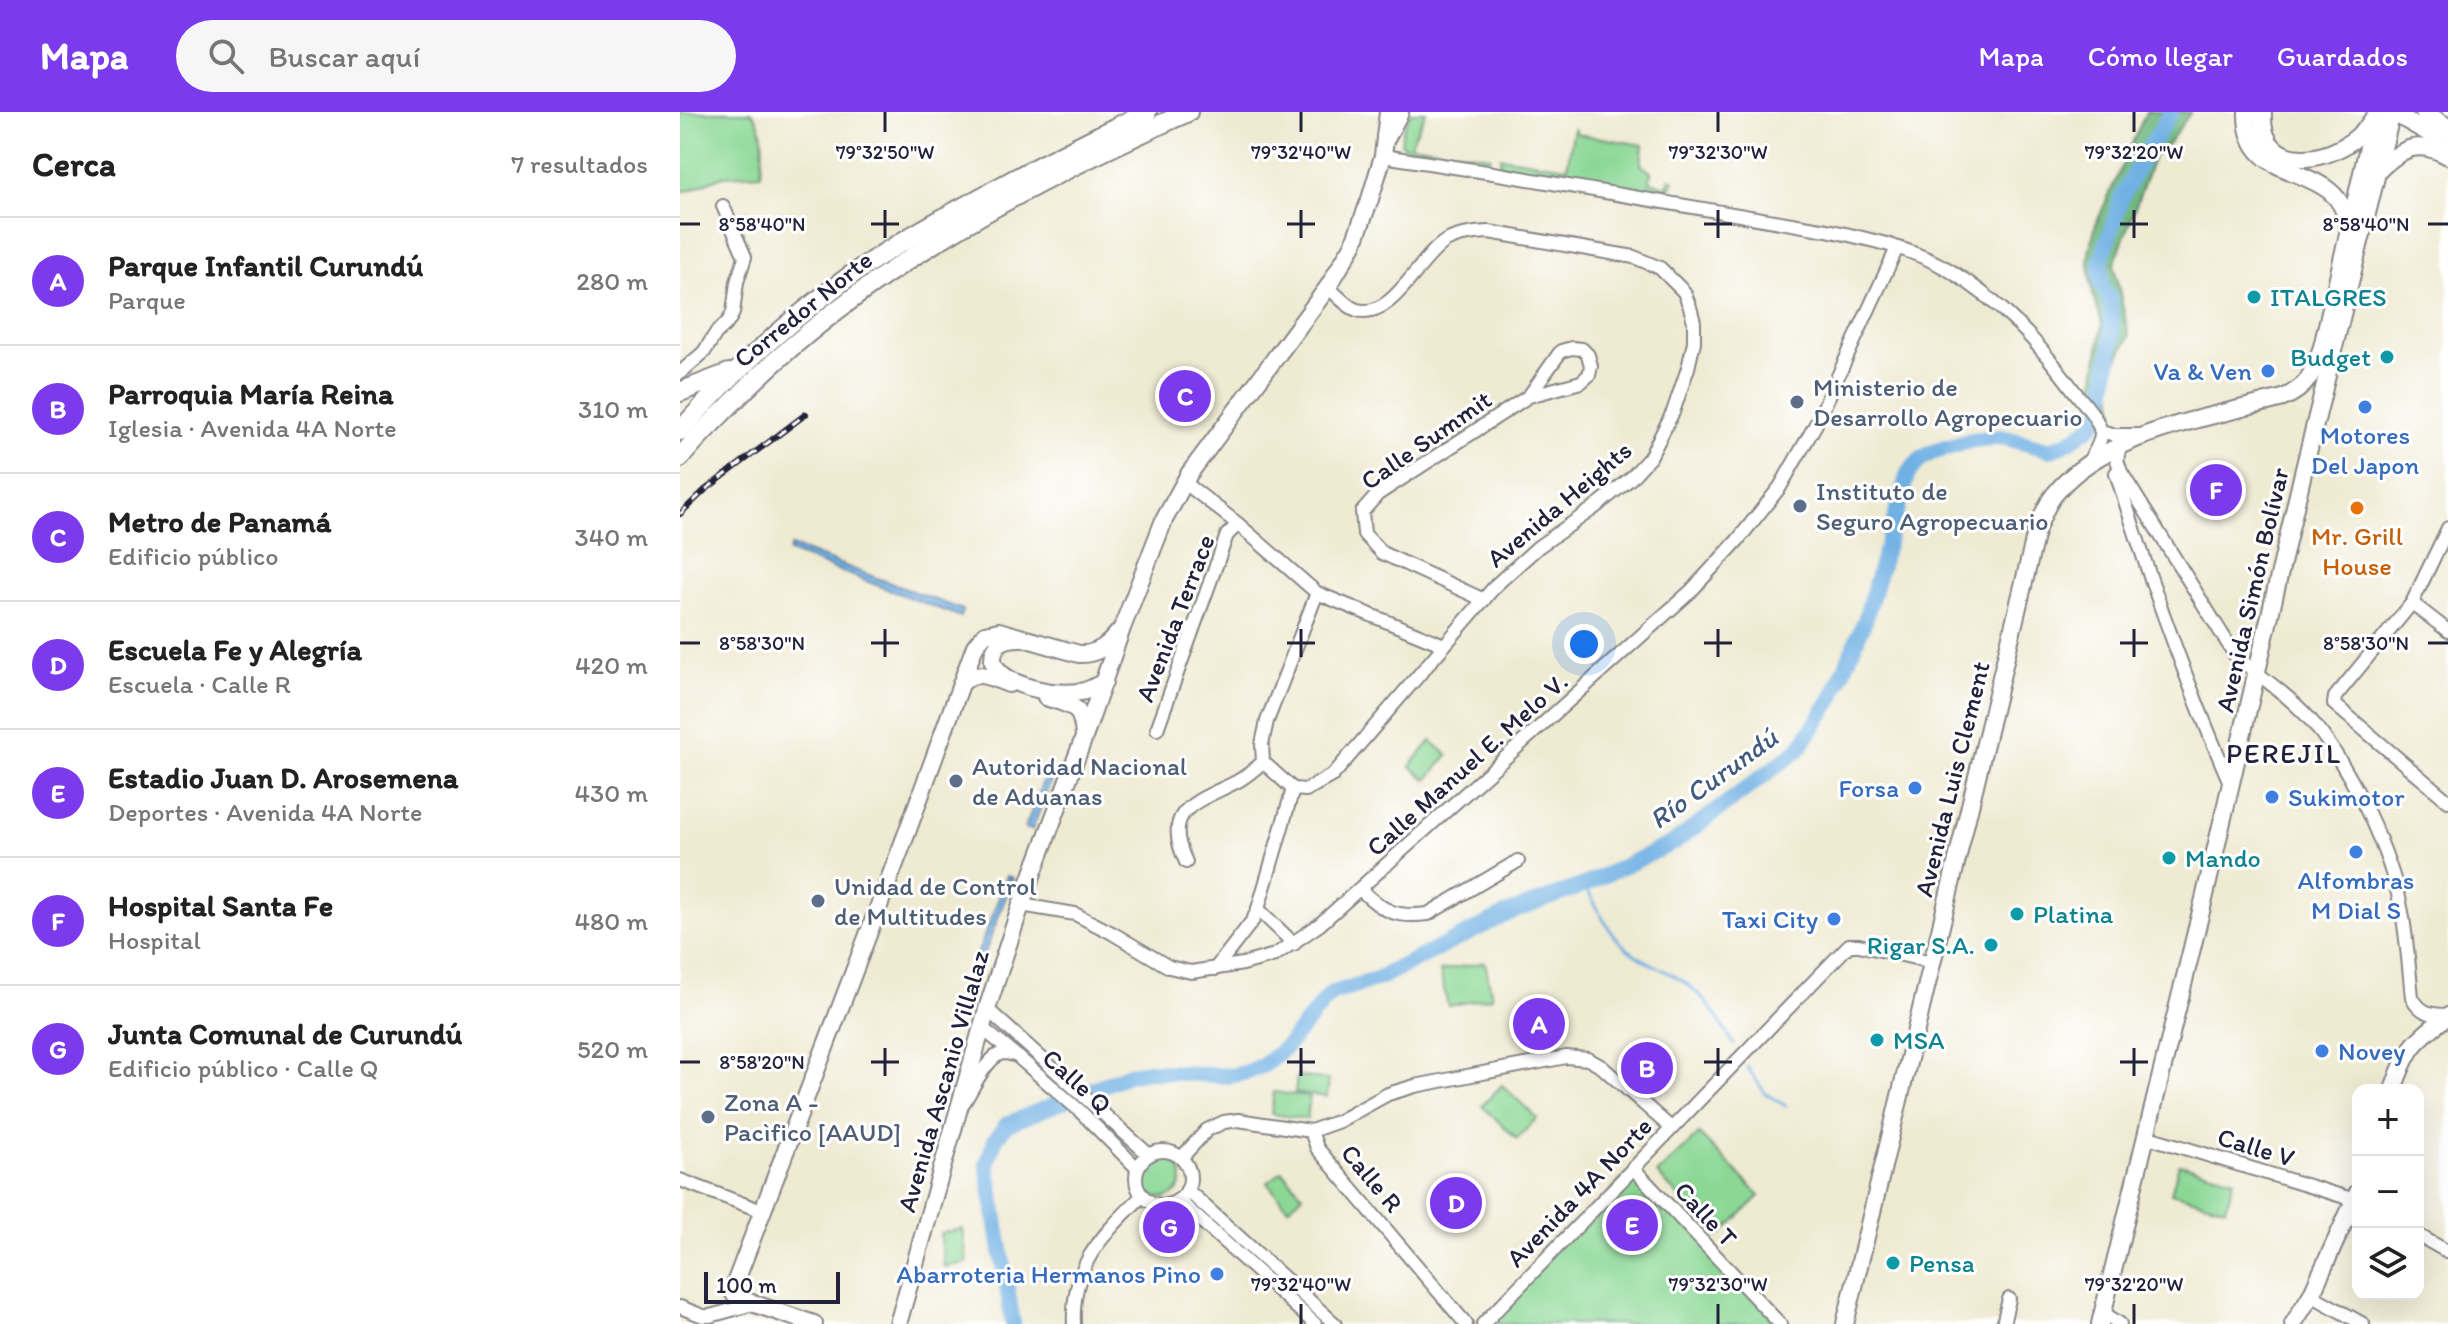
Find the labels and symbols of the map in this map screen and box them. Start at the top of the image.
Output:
text: 79°32'50"W [836,140,934,164]
text: 79°32'40"W [1251,140,1351,164]
text: 79°32'30"W [1668,140,1768,164]
text: 79°32'20"W [2085,140,2183,164]
text: 8°58'40"N [718,212,806,236]
text: 8°58'40"N [2322,212,2410,236]
street label: Corredor Norte [727,243,879,375]
place label: ITALGRES [2270,281,2387,313]
marker: ITALGRES [2245,288,2263,306]
place label: Budget [2290,341,2371,373]
marker: Budget [2378,348,2396,366]
place label: Va & Ven [2153,355,2252,387]
marker: Va & Ven [2259,362,2277,380]
pin: C [1159,366,1211,426]
place label: Ministerio de Desarrollo Agropecuario [1813,371,2083,433]
street label: Calle Summit [1354,383,1498,497]
marker: Ministerio de Desarrollo Agropecuario [1788,393,1806,411]
marker: Motores Del Japon [2356,398,2374,416]
place label: Motores Del Japon [2311,419,2419,481]
street label: Avenida Heights [1480,434,1638,574]
pin: F [2190,460,2242,520]
street label: Avenida Simón Bolívar [2208,464,2296,715]
place label: Instituto de Seguro Agropecuario [1816,475,2049,537]
marker: Instituto de Seguro Agropecuario [1791,497,1809,515]
marker: Mr. Grill House [2348,499,2366,517]
place label: Mr. Grill House [2311,520,2403,582]
street label: Avenida Terrace [1128,530,1222,706]
your location [1564,624,1604,664]
text: 8°58'30"N [719,631,805,655]
text: 8°58'30"N [2323,631,2409,655]
street label: Avenida Luis Clement [1907,658,1997,900]
street label: Calle Manuel E. Melo V. [1360,665,1574,863]
water label: Río Curundú [1642,720,1784,836]
district label: PEREJIL [2226,736,2342,770]
place label: Autoridad Nacional de Aduanas [972,750,1187,812]
marker: Autoridad Nacional de Aduanas [947,772,965,790]
place label: Forsa [1838,772,1899,804]
marker: Forsa [1906,779,1924,797]
place label: Sukimotor [2288,781,2405,813]
marker: Sukimotor [2263,788,2281,806]
place label: Mando [2185,842,2261,874]
marker: Alfombras M Dial S [2347,843,2365,861]
marker: Mando [2160,849,2178,867]
place label: Alfombras M Dial S [2298,864,2414,926]
place label: Unidad de Control de Multitudes [834,870,1037,932]
marker: Unidad de Control de Multitudes [809,892,827,910]
place label: Platina [2033,898,2114,930]
place label: Taxi City [1722,903,1818,935]
marker: Platina [2008,905,2026,923]
marker: Taxi City [1825,910,1843,928]
place label: Rigar S.A. [1867,929,1975,961]
marker: Rigar S.A. [1982,936,2000,954]
street label: Avenida Ascanio Villalaz [890,946,996,1216]
pin: A [1513,994,1565,1054]
place label: MSA [1893,1024,1945,1056]
marker: MSA [1868,1031,1886,1049]
place label: Novey [2338,1035,2405,1067]
pin: B [1621,1038,1673,1098]
street label: Calle Q [1036,1042,1118,1120]
marker: Novey [2313,1042,2331,1060]
text: 8°58'20"N [719,1050,805,1074]
place label: Zona A - Pacìfico [AAUD] [724,1086,901,1148]
marker: Zona A - Pacìfico [AAUD] [699,1108,717,1126]
street label: Avenida 4A Norte [1499,1110,1659,1274]
street label: Calle V [2214,1120,2298,1174]
street label: Calle R [1334,1137,1410,1219]
pin: D [1430,1173,1482,1233]
street label: Calle T [1668,1175,1744,1254]
pin: E [1606,1195,1658,1255]
pin: G [1143,1197,1195,1257]
place label: Pensa [1909,1247,1975,1279]
marker: Pensa [1884,1254,1902,1272]
place label: Abarroteria Hermanos Pino [896,1258,1201,1290]
marker: Abarroteria Hermanos Pino [1208,1265,1226,1283]
scale bar [704,1268,840,1304]
text: 79°32'40"W [1251,1272,1351,1296]
text: 79°32'30"W [1668,1272,1768,1296]
text: 79°32'20"W [2085,1272,2183,1296]

